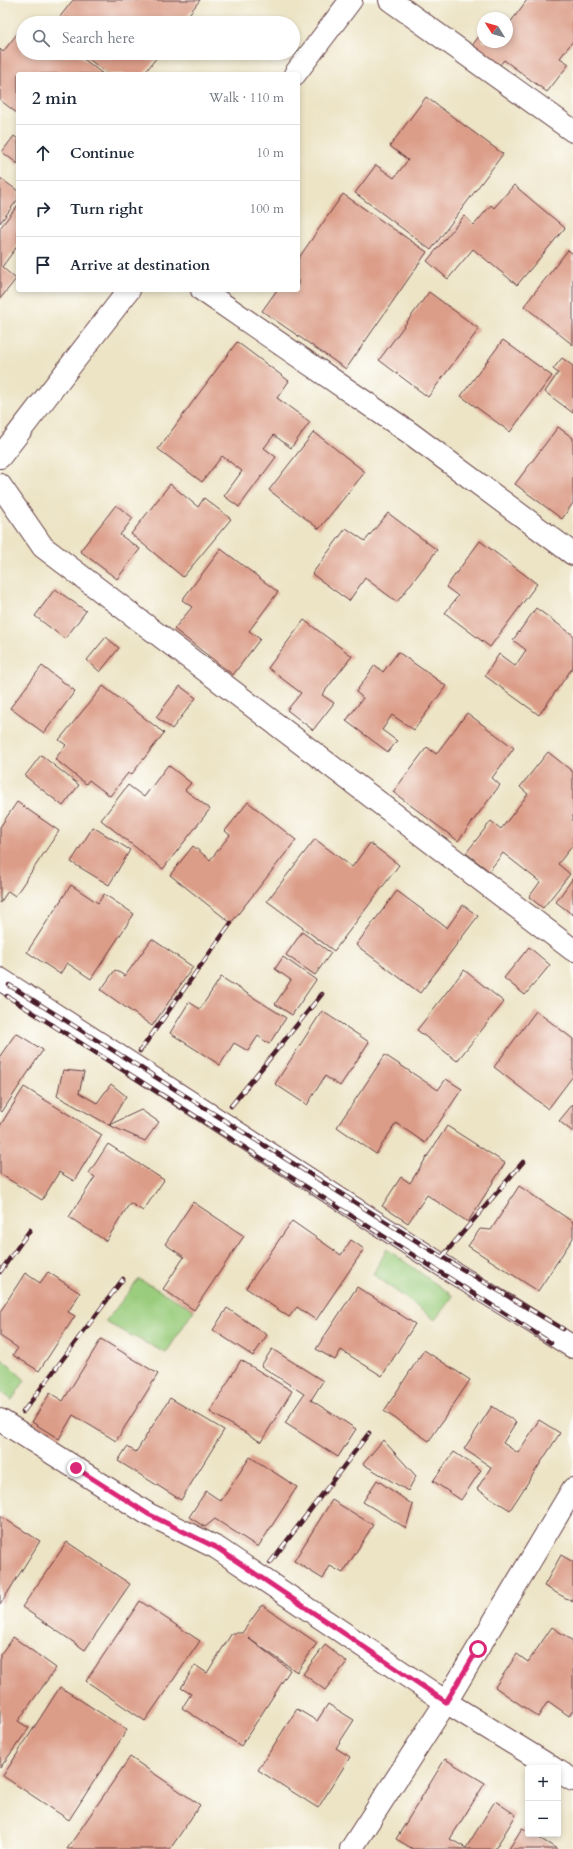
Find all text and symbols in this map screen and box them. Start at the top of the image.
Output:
north arrow [477,12,513,48]
search box [16,16,300,60]
icon: search [30,27,52,49]
text: Search here [62,28,135,48]
text: 2 min [32,87,77,110]
text: Walk · 110 m [209,89,284,107]
icon: ahead [32,142,54,164]
text: Continue [70,143,135,163]
text: 10 m [256,144,284,162]
icon: right [32,198,54,220]
text: Turn right [70,199,143,219]
text: 100 m [250,200,284,218]
icon: arrive [32,254,54,276]
text: Arrive at destination [70,255,210,275]
route end [67,1459,85,1477]
route start [469,1640,487,1658]
map controls [525,1765,561,1837]
button: + [525,1765,561,1801]
button: − [525,1801,561,1837]

